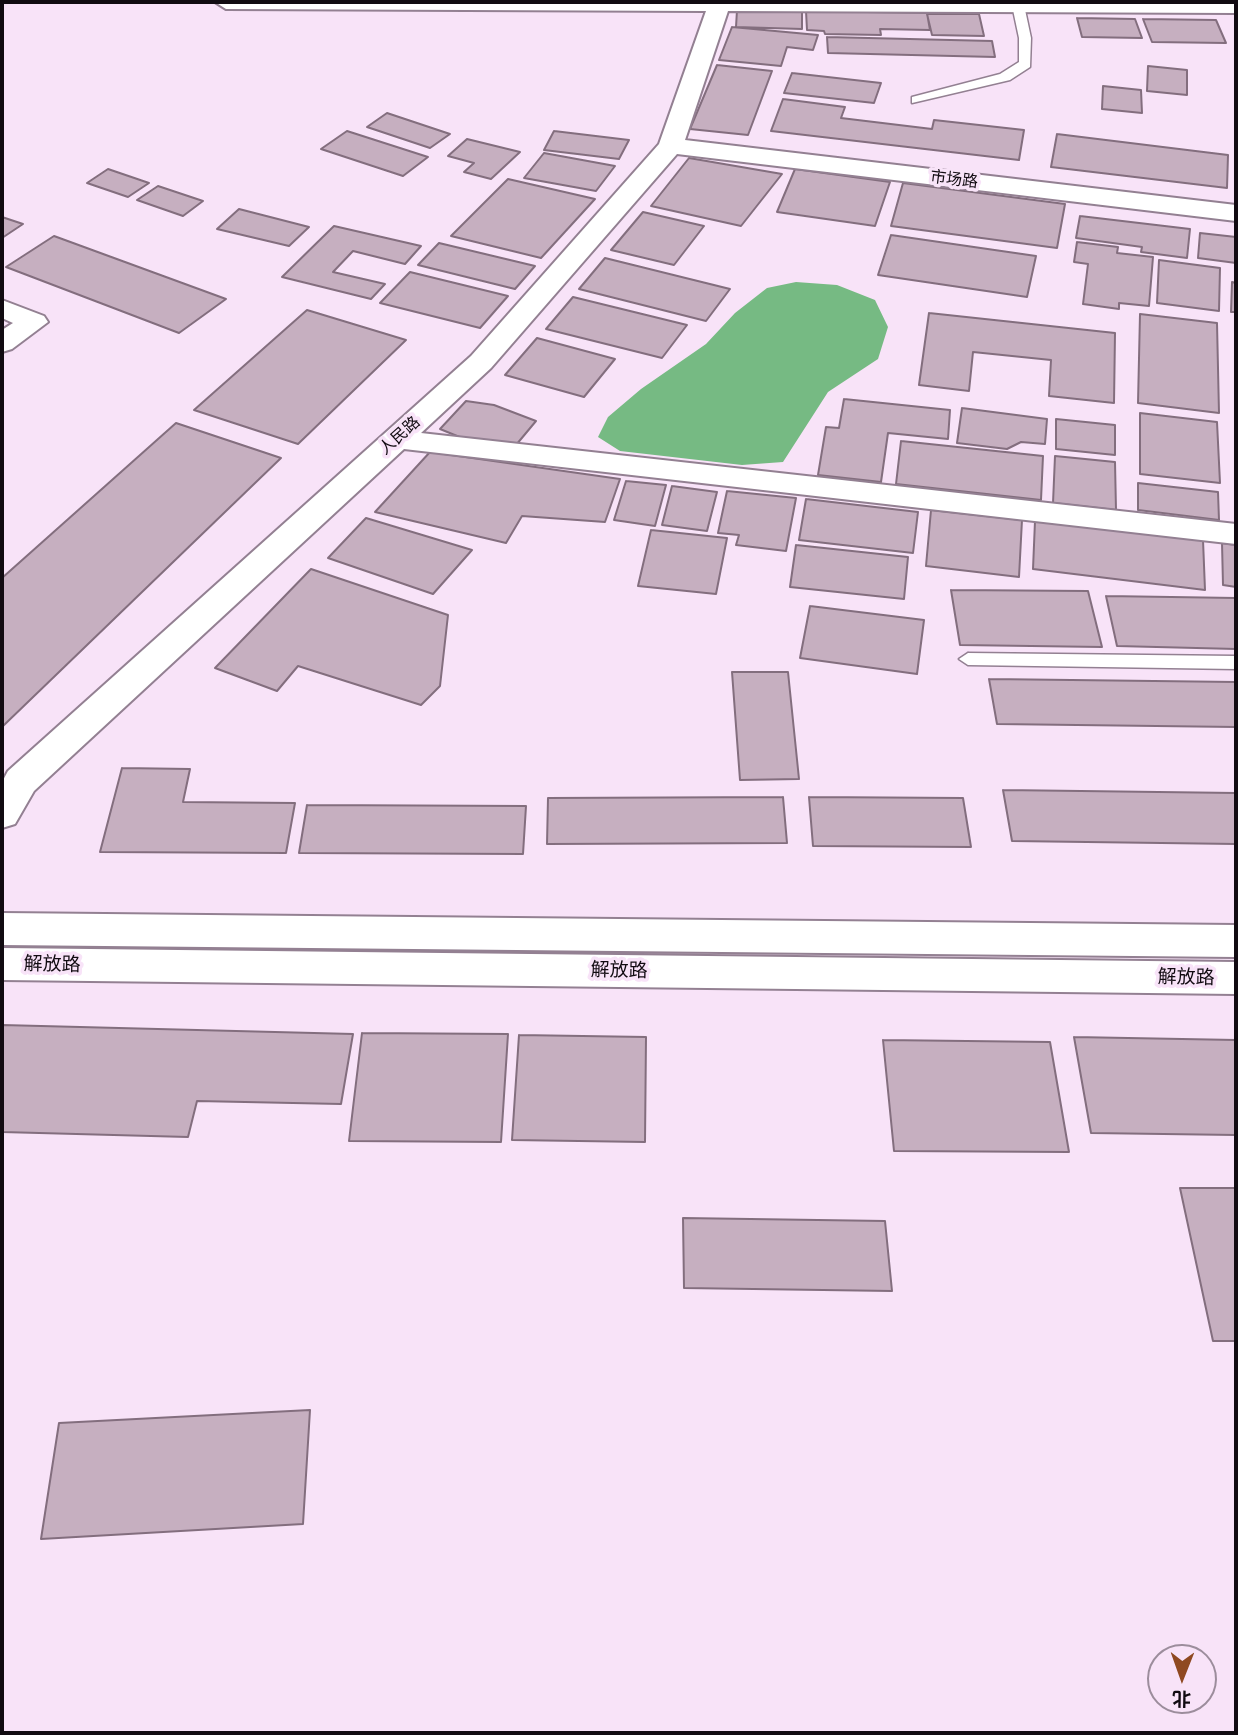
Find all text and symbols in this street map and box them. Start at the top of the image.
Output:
street label: 市场路 [929,168,979,192]
street label: 人民路 [376,413,424,459]
street label: 解放路 [23,953,81,977]
street label: 解放路 [590,959,648,983]
street label: 解放路 [1157,966,1215,990]
north arrow [1147,1644,1217,1714]
text: 北 [1172,1688,1191,1709]

